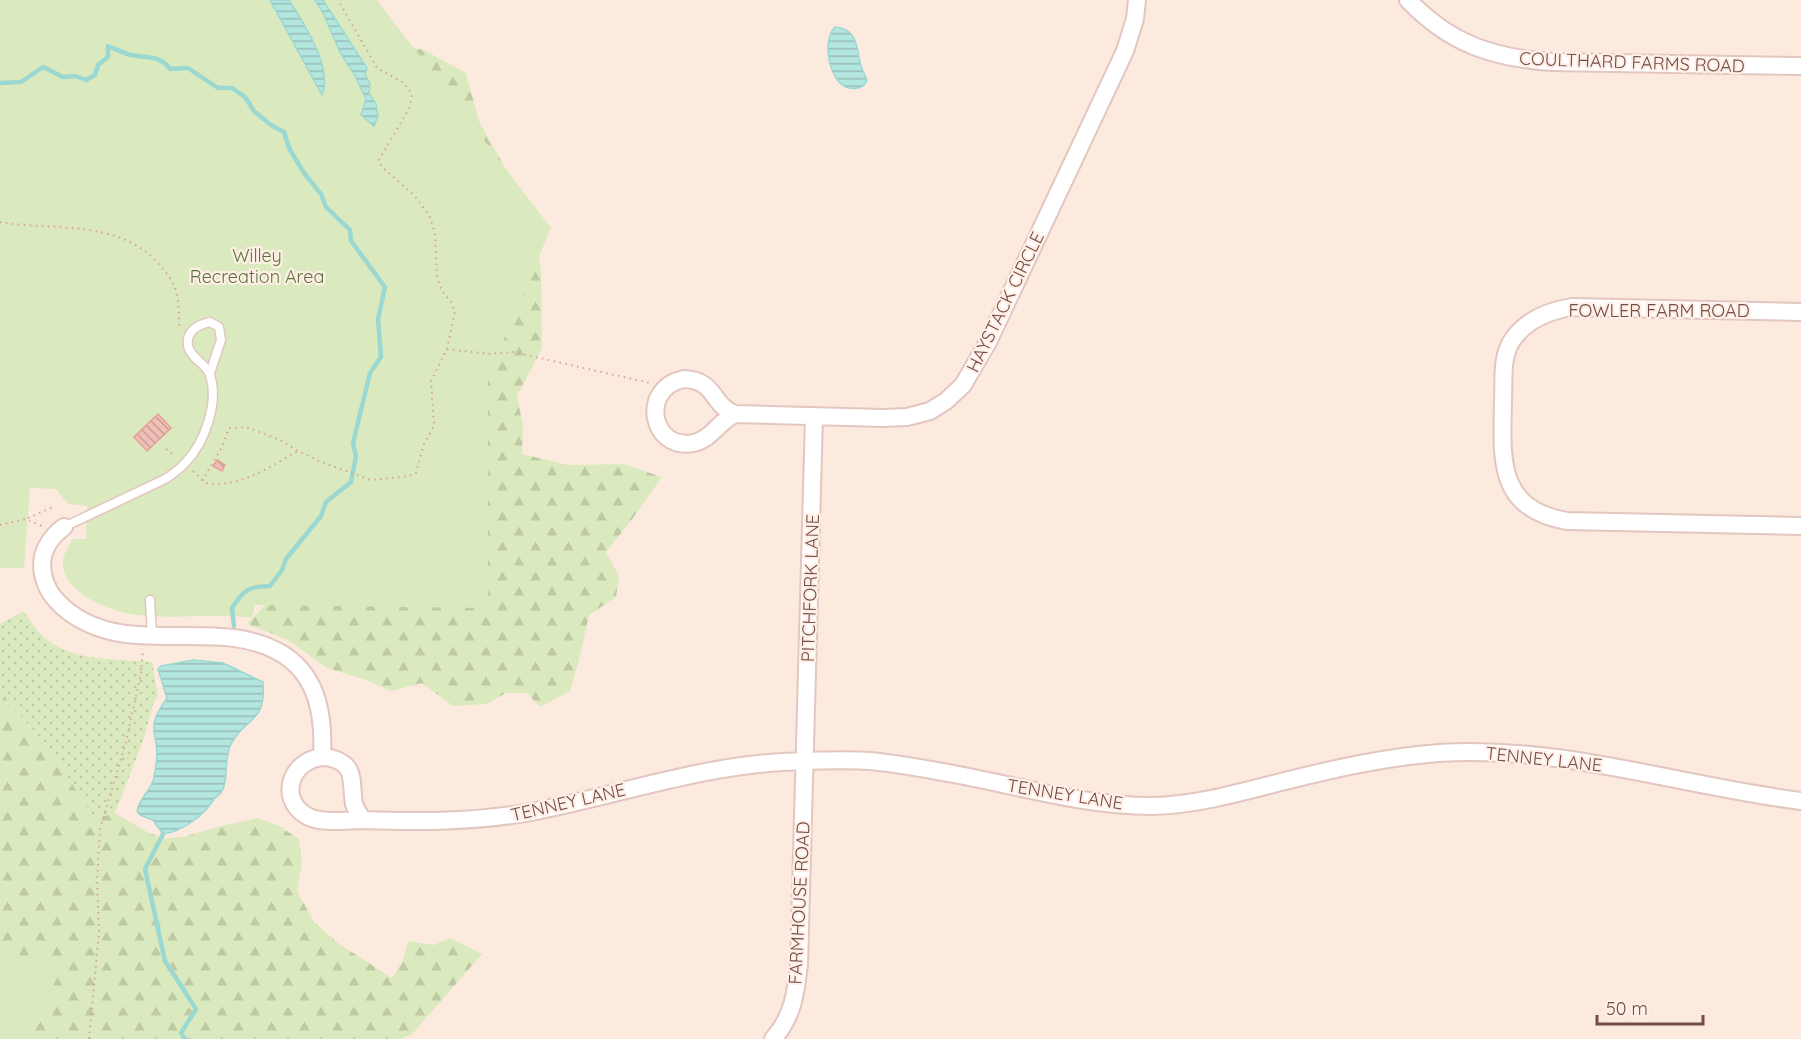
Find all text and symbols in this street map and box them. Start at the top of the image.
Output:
street label: COULTHARD FARMS ROAD [1519,47,1745,77]
street label: HAYSTACK CIRCLE [961,228,1049,376]
park label: Willey Recreation Area [190,244,324,288]
street label: FOWLER FARM ROAD [1568,299,1750,322]
street label: PITCHFORK LANE [796,514,824,662]
street label: TENNEY LANE [1485,741,1603,777]
street label: TENNEY LANE [1005,773,1125,815]
street label: TENNEY LANE [508,778,628,826]
street label: FARMHOUSE ROAD [783,821,815,985]
scale bar [1597,988,1704,1026]
text: 50 m [1606,997,1648,1020]

